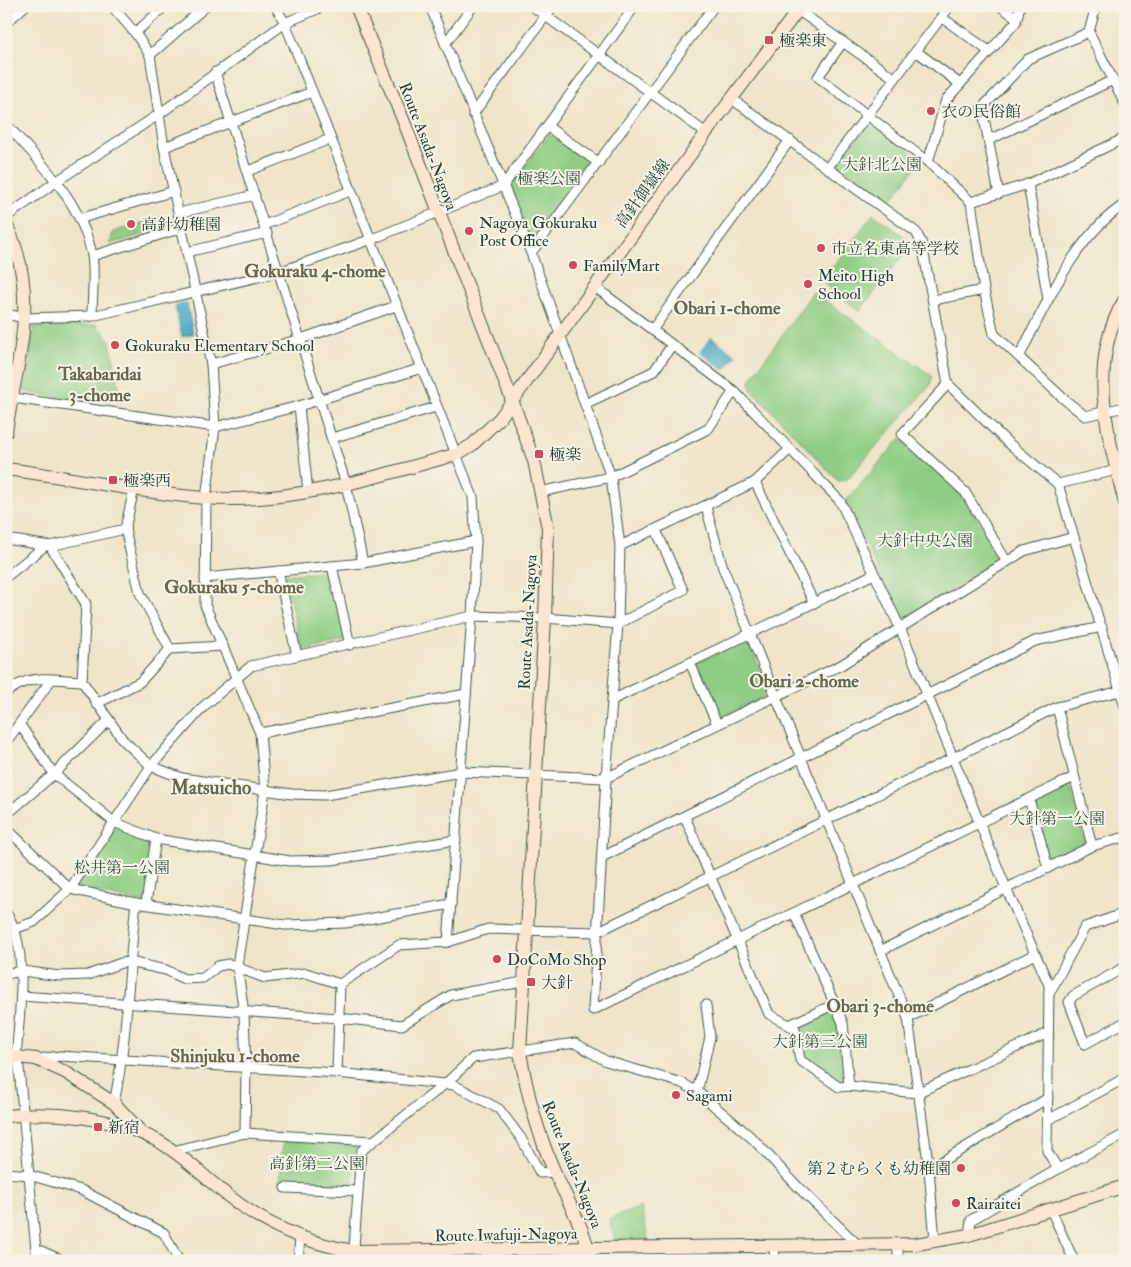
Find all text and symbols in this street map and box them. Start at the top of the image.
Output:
place label: 極楽東 [779,31,827,51]
marker: 極楽東 [763,34,775,46]
street label: Route Asada-Nagoya [394,80,462,214]
place label: 衣の民俗館 [941,102,1021,122]
marker: 衣の民俗館 [925,105,937,117]
street label: 高針御嶽線 [611,155,674,232]
park label: 大針北公園 [842,155,922,175]
park label: 極楽公園 [517,169,581,189]
place label: Nagoya Gokuraku Post Office [479,213,597,251]
place label: 高針幼稚園 [141,215,221,235]
marker: 高針幼稚園 [125,218,137,230]
marker: Nagoya Gokuraku Post Office [463,225,475,237]
place label: 市立名東高等学校 [831,239,959,259]
marker: 市立名東高等学校 [815,242,827,254]
place label: FamilyMart [583,256,660,276]
marker: FamilyMart [567,259,579,271]
district label: Gokuraku 4-chome [244,260,386,283]
place label: Meito High School [818,266,895,304]
marker: Meito High School [802,278,814,290]
district label: Obari 1-chome [674,297,781,320]
place label: Gokuraku Elementary School [125,336,314,356]
marker: Gokuraku Elementary School [109,339,121,351]
district label: Takabaridai 3-chome [57,363,142,407]
place label: 極楽 [549,445,581,465]
marker: 極楽 [533,448,545,460]
place label: 極楽西 [123,471,171,491]
marker: 極楽西 [107,474,119,486]
park label: 大針中央公園 [877,531,973,551]
street label: Route Asada-Nagoya [514,553,542,690]
district label: Gokuraku 5-chome [164,576,304,599]
district label: Obari 2-chome [749,670,859,693]
district label: Matsuicho [170,776,251,800]
park label: 大針第一公園 [1009,809,1105,829]
park label: 松井第一公園 [74,858,170,878]
place label: DoCoMo Shop [507,950,606,971]
marker: DoCoMo Shop [491,953,503,965]
place label: 大針 [541,973,573,993]
marker: 大針 [525,976,537,988]
district label: Obari 3-chome [826,995,934,1018]
park label: 大針第三公園 [772,1032,868,1052]
district label: Shinjuku 1-chome [170,1045,300,1068]
place label: Sagami [686,1086,733,1106]
marker: Sagami [670,1089,682,1101]
street label: Route Asada-Nagoya [537,1098,607,1231]
place label: 新宿 [108,1118,140,1138]
marker: 新宿 [92,1121,104,1133]
park label: 高針第二公園 [269,1154,365,1174]
place label: 第２むらくも幼稚園 [807,1159,951,1179]
marker: 第２むらくも幼稚園 [955,1162,967,1174]
place label: Rairaitei [966,1194,1021,1214]
marker: Rairaitei [950,1197,962,1209]
street label: Route Iwafuji-Nagoya [434,1224,578,1246]

